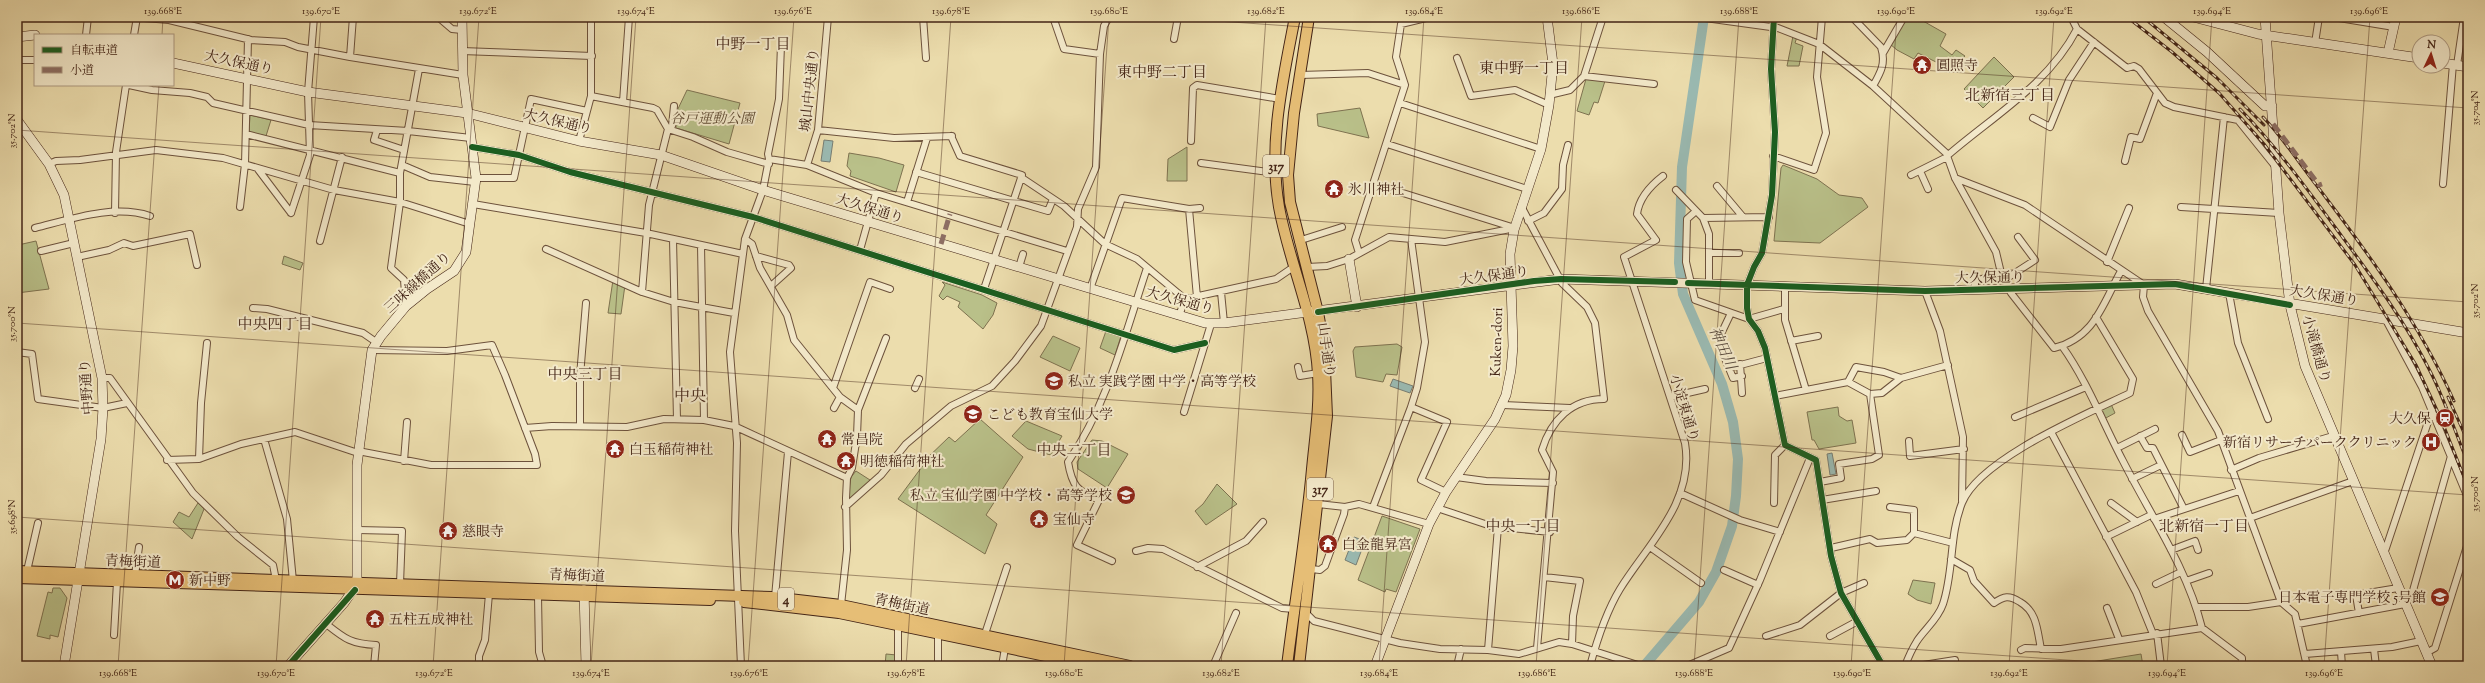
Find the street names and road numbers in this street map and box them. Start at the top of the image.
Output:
street label: 大久保通り [202,47,275,81]
street label: 城山中央通り [797,47,825,133]
street label: 大久保通り [521,105,594,141]
road number: 317 [1263,155,1289,177]
street label: 大久保通り [833,190,906,230]
street label: 三味線橋通り [380,248,456,319]
street label: 大久保通り [1458,262,1530,292]
street label: 大久保通り [1955,268,2025,290]
street label: 大久保通り [2288,282,2360,312]
street label: 大久保通り [1143,283,1216,321]
street label: Kuken-dori [1487,307,1509,377]
street label: 小滝橋通り [2296,313,2334,386]
street label: 山手通り [1311,321,1339,379]
street label: 中野通り [76,358,100,415]
street label: 小淀東通り [1663,372,1703,445]
road number: 317 [1307,478,1333,500]
street label: 青梅街道 [105,552,161,574]
street label: 青梅街道 [549,566,605,588]
road number: 4 [778,588,794,610]
street label: 青梅街道 [872,590,931,622]

